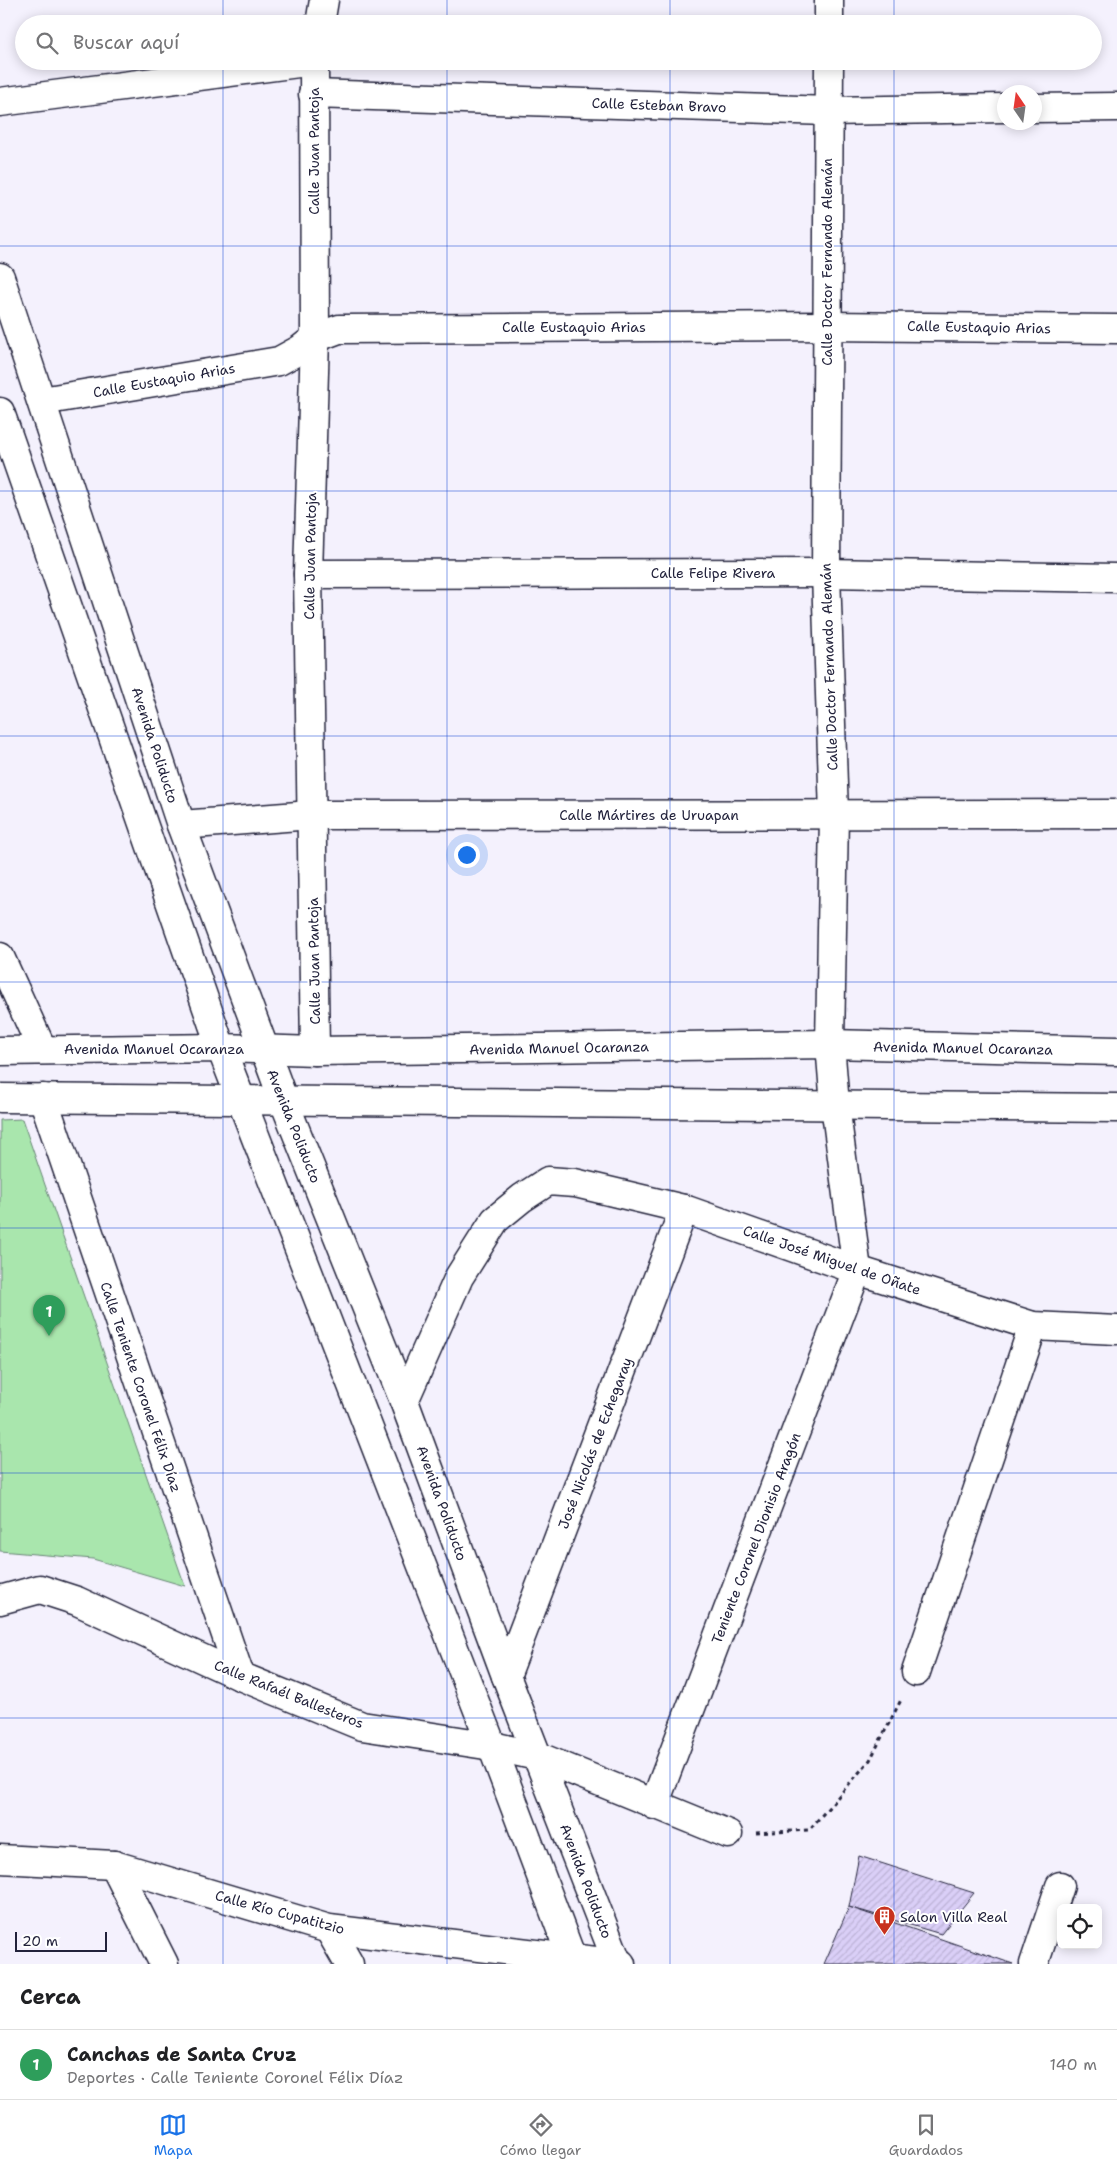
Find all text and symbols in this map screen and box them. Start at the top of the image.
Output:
search box [15,15,1102,70]
icon: search [33,29,61,57]
text: Buscar aquí [73,30,179,55]
north arrow [997,85,1042,130]
street label: Calle Juan Pantoja [305,87,323,215]
street label: Calle Esteban Bravo [591,94,727,116]
street label: Calle Doctor Fernando Alemán [818,158,836,366]
street label: Calle Eustaquio Arias [907,317,1051,337]
street label: Calle Eustaquio Arias [502,318,646,336]
street label: Calle Eustaquio Arias [92,359,236,401]
street label: Calle Juan Pantoja [300,492,320,620]
street label: Calle Doctor Fernando Alemán [816,562,842,771]
street label: Calle Felipe Rivera [651,564,776,582]
street label: Avenida Poliducto [128,685,182,805]
street label: Calle Mártires de Uruapan [559,806,739,824]
your location [454,842,480,868]
street label: Calle Juan Pantoja [304,897,324,1025]
street label: Avenida Manuel Ocaranza [469,1037,649,1059]
street label: Avenida Manuel Ocaranza [873,1037,1053,1059]
street label: Avenida Manuel Ocaranza [64,1040,244,1058]
street label: Avenida Poliducto [263,1066,325,1186]
street label: Calle José Miguel de Oñate [741,1221,923,1299]
street label: Calle Teniente Coronel Félix Díaz [96,1279,186,1495]
pin: 1 [33,1295,65,1336]
street label: José Nicolás de Echegaray [554,1355,636,1531]
street label: Teniente Coronel Dionisio Aragón [707,1429,805,1646]
street label: Avenida Poliducto [413,1443,471,1563]
street label: Calle Rafaél Ballesteros [212,1656,367,1732]
street label: Avenida Poliducto [556,1821,616,1941]
street label: Calle Río Cupatitzio [213,1886,347,1938]
map controls [1057,1904,1102,1949]
button: locate [1057,1904,1102,1949]
building icon: Salon Villa Real [872,1905,896,1936]
place label: Salon Villa Real [900,1908,1008,1926]
scale bar [15,1929,108,1952]
text: 20 m [22,1932,58,1950]
text: Cerca [20,1983,81,2011]
text: Canchas de Santa Cruz [67,2042,297,2067]
text: 1 [32,2054,40,2075]
text: 140 m [1050,2054,1097,2075]
text: Deportes · Calle Teniente Coronel Félix Díaz [67,2067,403,2088]
tab: Mapa [154,2111,192,2159]
tab: Cómo llegar [500,2111,581,2159]
tab: Guardados [889,2111,963,2159]

